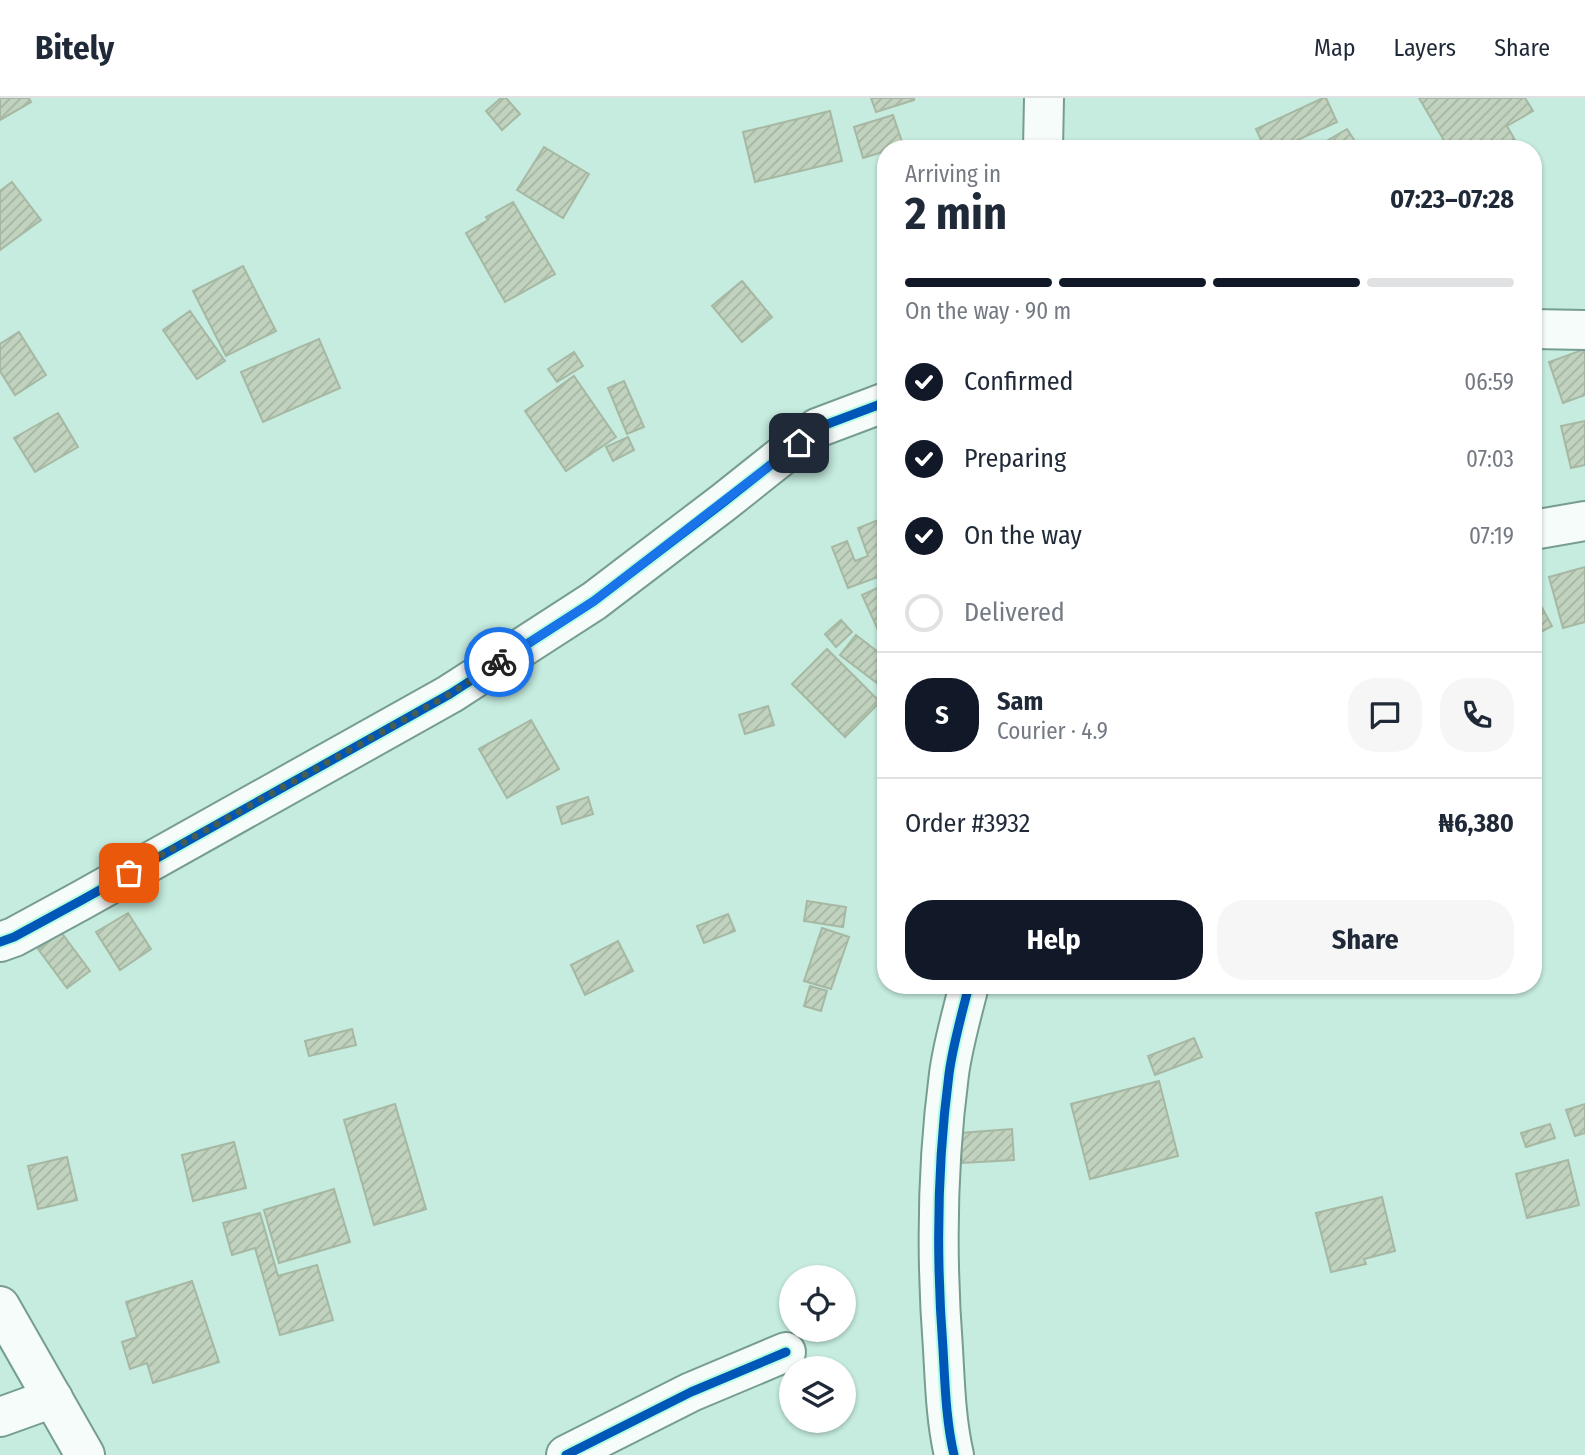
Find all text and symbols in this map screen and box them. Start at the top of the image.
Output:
text: Bitely [35,28,114,68]
text: Map [1314,34,1356,62]
text: Layers [1394,34,1456,62]
text: Share [1494,34,1550,62]
text: Arriving in [905,160,1001,188]
text: 07:23–07:28 [1390,184,1514,215]
text: 2 min [905,186,1007,241]
text: On the way · 90 m [905,297,1071,325]
icon: check [905,363,943,401]
text: Confirmed [964,366,1074,397]
text: 06:59 [1464,368,1514,396]
pin [769,413,829,473]
icon: home [780,424,818,462]
icon: check [905,440,943,478]
text: Preparing [964,443,1066,474]
text: 07:03 [1466,445,1514,473]
icon: check [905,517,943,555]
text: On the way [964,520,1082,551]
text: 07:19 [1469,522,1514,550]
text: Delivered [964,597,1065,628]
courier [464,627,534,697]
icon: bike [480,643,518,681]
button: chat [1348,678,1422,752]
button: phone [1440,678,1514,752]
text: Sam [997,686,1043,717]
text: S [935,700,949,731]
text: Courier · 4.9 [997,717,1108,745]
text: Order #3932 [905,808,1030,839]
text: ₦6,380 [1439,808,1514,839]
pin [99,843,159,903]
icon: bag [110,854,148,892]
button: Help [905,900,1203,980]
button: Share [1217,900,1514,980]
map controls [779,1265,856,1433]
button: locate [779,1265,856,1342]
button: layers [779,1356,856,1433]

